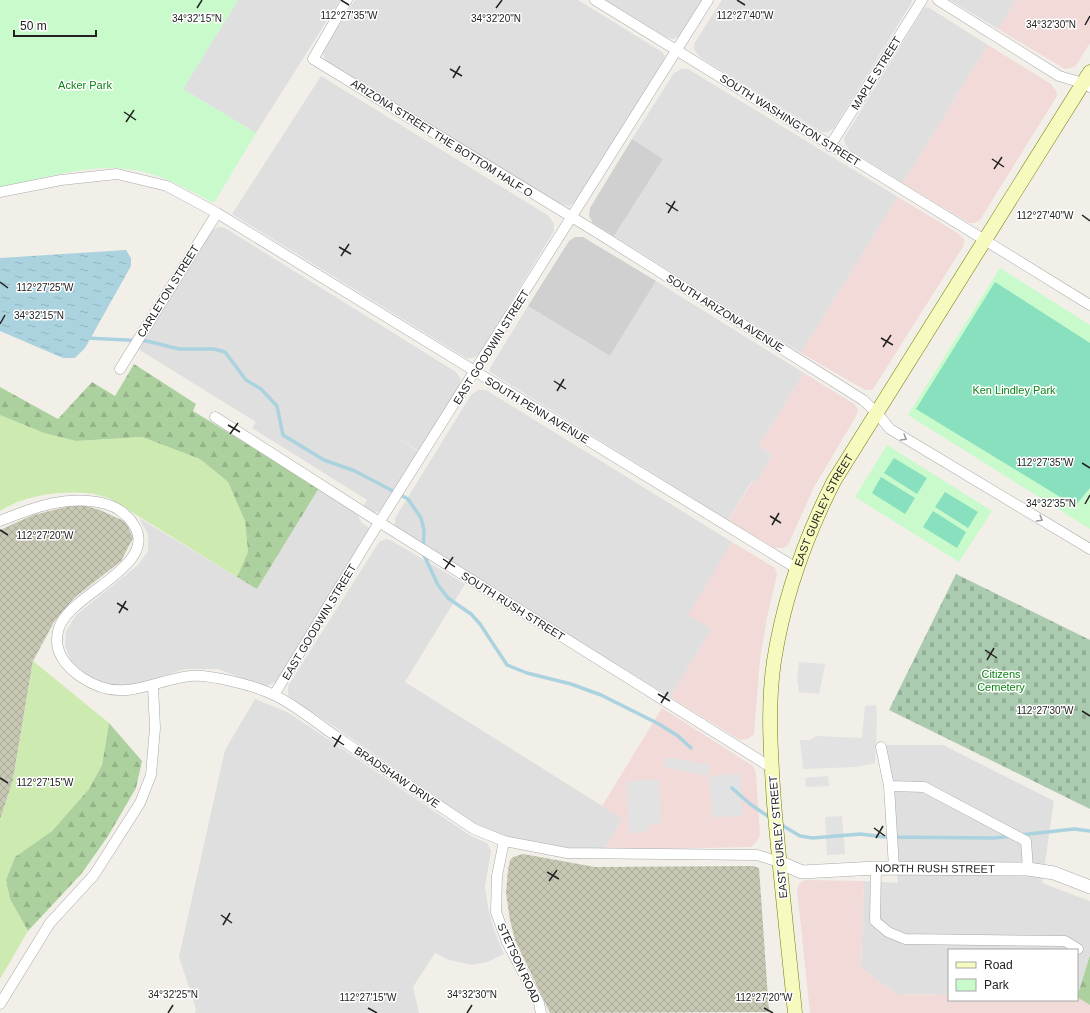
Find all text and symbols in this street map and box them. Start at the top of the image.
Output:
text: 112°27'35"W [320,10,378,21]
text: 112°27'40"W [716,10,774,21]
scale bar [14,12,96,38]
text: 34°32'15"N [172,13,222,24]
text: 34°32'20"N [471,13,521,24]
text: 50 m [20,19,47,33]
text: 34°32'30"N [1026,19,1076,30]
street label: MAPLE STREET [849,34,903,112]
street label: SOUTH WASHINGTON STREET [718,72,863,168]
street label: ARIZONA STREET THE BOTTOM HALF O [349,77,535,200]
park label: Acker Park [58,79,112,91]
text: 112°27'40"W [1016,210,1074,221]
street label: CARLETON STREET [135,243,201,339]
street label: SOUTH ARIZONA AVENUE [664,272,786,354]
text: 112°27'25"W [16,282,74,293]
street label: EAST GOODWIN STREET [451,287,531,407]
text: 34°32'15"N [14,310,64,321]
street label: SOUTH PENN AVENUE [483,374,591,446]
park label: Ken Lindley Park [972,384,1056,396]
one-way arrow [900,433,907,440]
street label: EAST GURLEY STREET [792,452,856,568]
text: 112°27'35"W [1016,457,1074,468]
text: 34°32'35"N [1026,498,1076,509]
one-way arrow [1036,514,1043,521]
text: 112°27'20"W [16,530,74,541]
street label: EAST GOODWIN STREET [280,562,359,682]
street label: SOUTH RUSH STREET [459,569,567,643]
park label: Citizens Cemetery [977,668,1025,693]
text: 112°27'30"W [1016,705,1074,716]
street label: BRADSHAW DRIVE [352,744,442,810]
street label: EAST GURLEY STREET [767,775,789,899]
text: 112°27'15"W [16,777,74,788]
street label: NORTH RUSH STREET [875,862,995,875]
street label: STETSON ROAD [495,921,543,1005]
legend [948,949,1078,1001]
text: Road [984,958,1013,972]
text: Park [984,978,1010,992]
text: 34°32'25"N [148,989,198,1000]
text: 34°32'30"N [447,989,497,1000]
text: 112°27'15"W [339,992,397,1003]
text: 112°27'20"W [735,992,793,1003]

